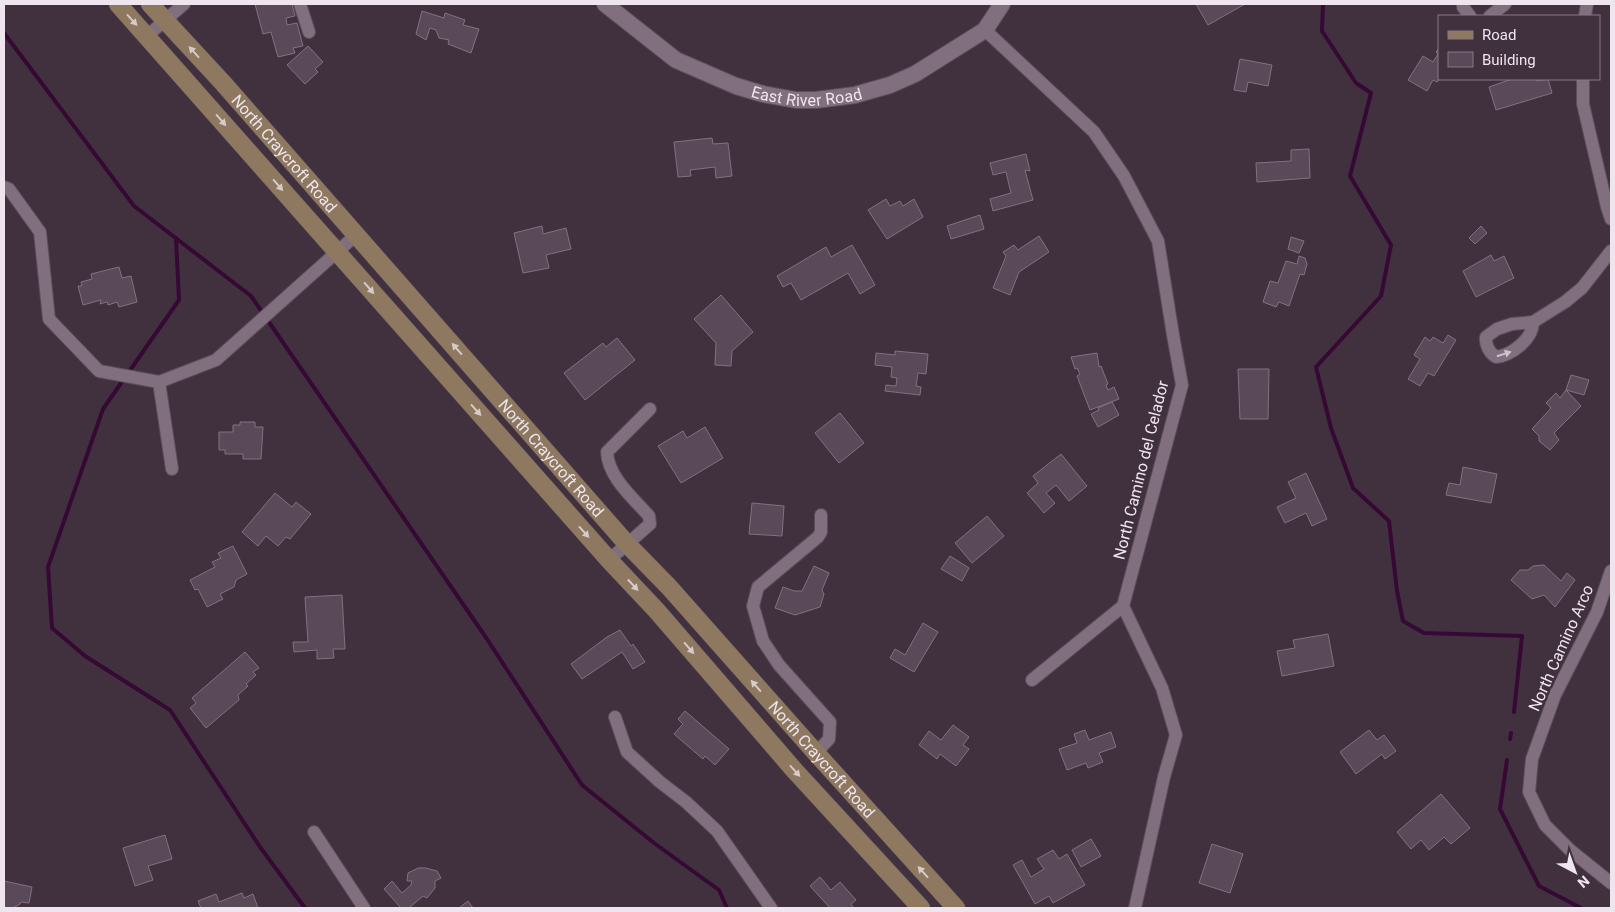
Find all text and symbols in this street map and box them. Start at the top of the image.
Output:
one-way arrow [126,13,138,25]
legend [1438,15,1600,80]
text: Road [1482,26,1516,44]
one-way arrow [188,46,200,58]
text: Building [1482,51,1536,69]
street label: East River Road [749,82,864,110]
street label: North Craycroft Road [228,91,341,216]
one-way arrow [215,114,226,126]
one-way arrow [272,179,284,191]
one-way arrow [363,282,375,294]
one-way arrow [451,343,462,356]
one-way arrow [1497,350,1512,357]
street label: North Camino del Celador [1110,378,1173,561]
street label: North Craycroft Road [495,395,608,521]
one-way arrow [471,404,482,417]
one-way arrow [578,525,590,537]
one-way arrow [627,579,639,591]
street label: North Camino Arco [1525,582,1597,714]
one-way arrow [683,641,694,654]
one-way arrow [751,680,762,693]
street label: North Craycroft Road [765,697,879,822]
one-way arrow [789,764,801,776]
north arrow [1550,847,1600,897]
one-way arrow [917,867,929,879]
text: N [1575,873,1593,891]

